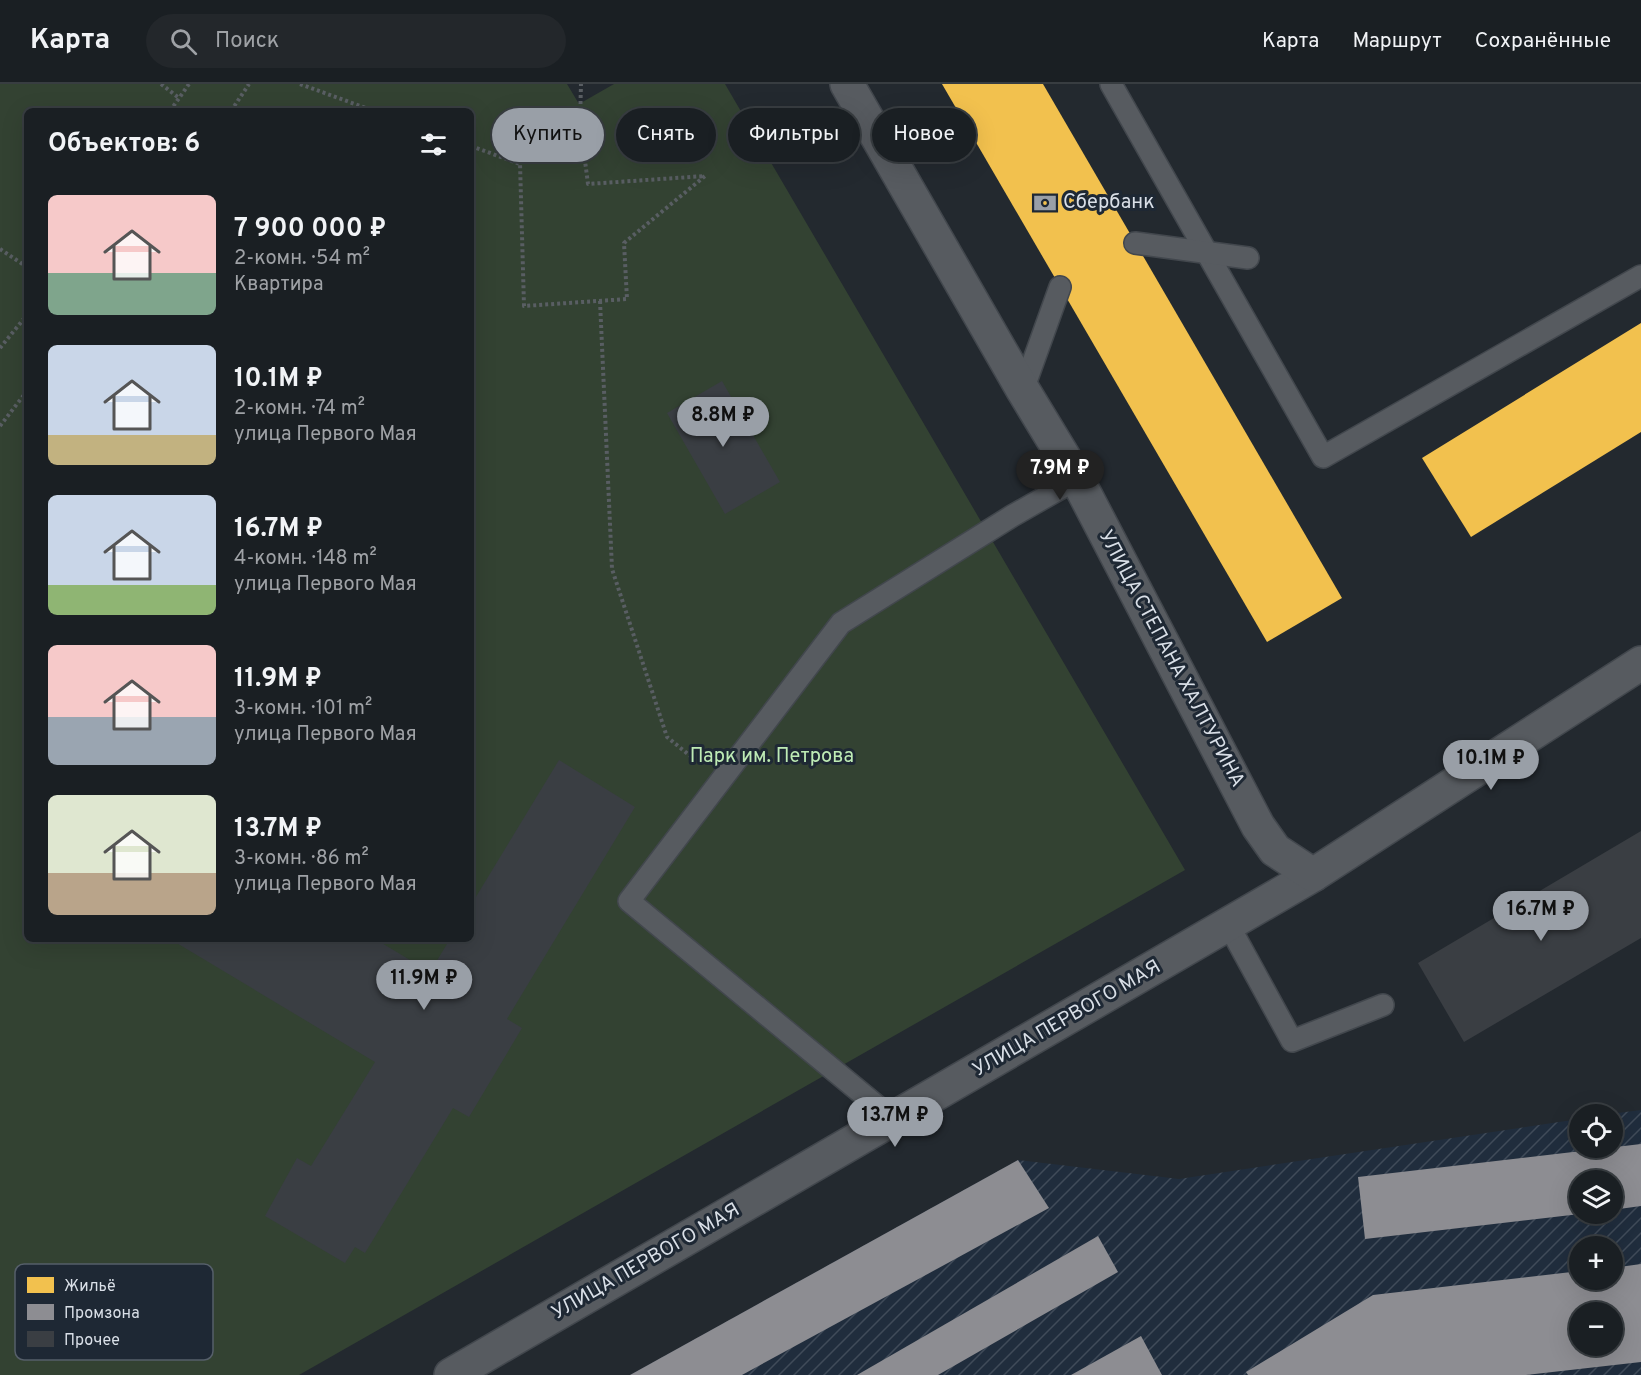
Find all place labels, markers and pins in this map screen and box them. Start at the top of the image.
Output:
bank icon: Сбербанк [1032,190,1058,216]
place label: Сбербанк [1063,190,1155,216]
pin: 8.8M ₽ [674,397,772,448]
pin: 7.9M ₽ [1011,450,1109,501]
pin: 10.1M ₽ [1436,740,1546,791]
pin: 16.7M ₽ [1486,891,1596,942]
pin: 11.9M ₽ [369,960,479,1011]
pin: 13.7M ₽ [840,1097,950,1148]

